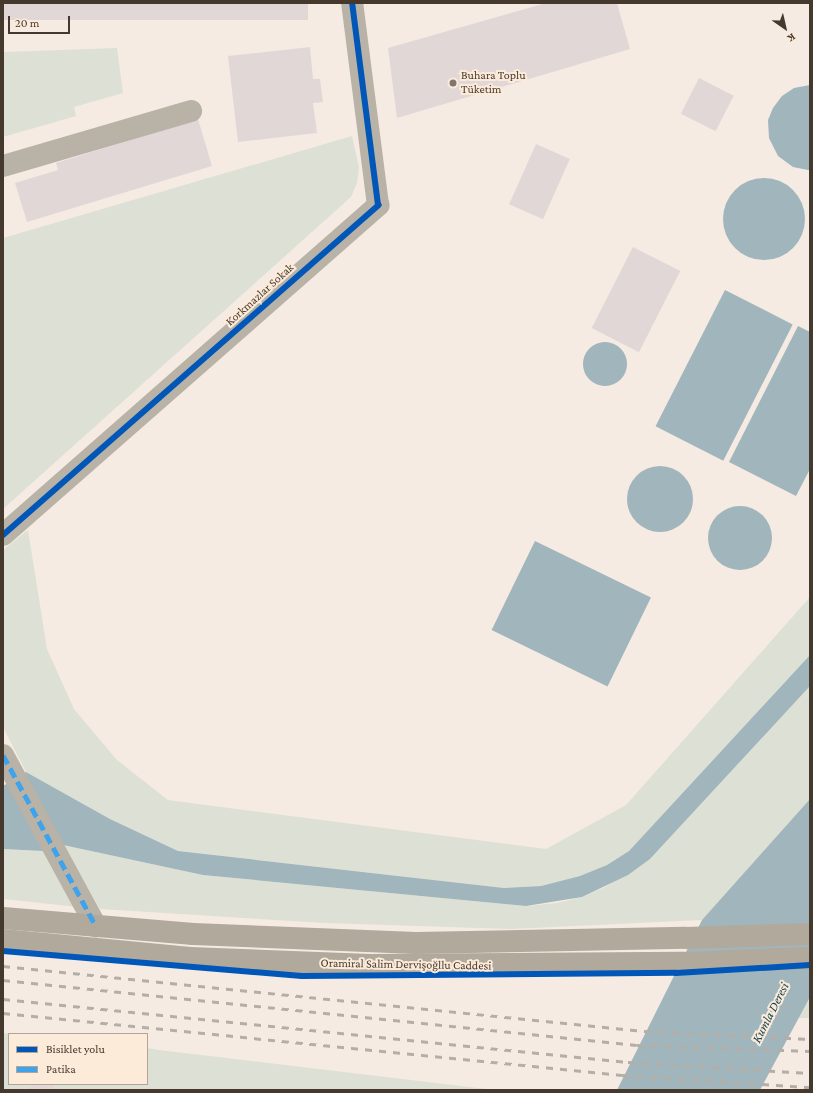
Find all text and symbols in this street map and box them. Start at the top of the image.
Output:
scale bar [10,8,72,34]
north arrow [765,8,805,48]
text: 20 m [15,16,39,30]
text: K [785,31,798,45]
place label: Buhara Toplu Tüketim [461,69,526,97]
marker: Buhara Toplu Tüketim [448,78,458,88]
street label: Korkmazlar Sokak [223,261,297,329]
street label: Oramiral Salim Dervişoğllu Caddesi [321,956,491,974]
water label: Kumla Deresi [749,980,793,1046]
legend [8,1033,148,1085]
text: Bisiklet yolu [46,1042,105,1056]
text: Patika [46,1062,76,1076]

